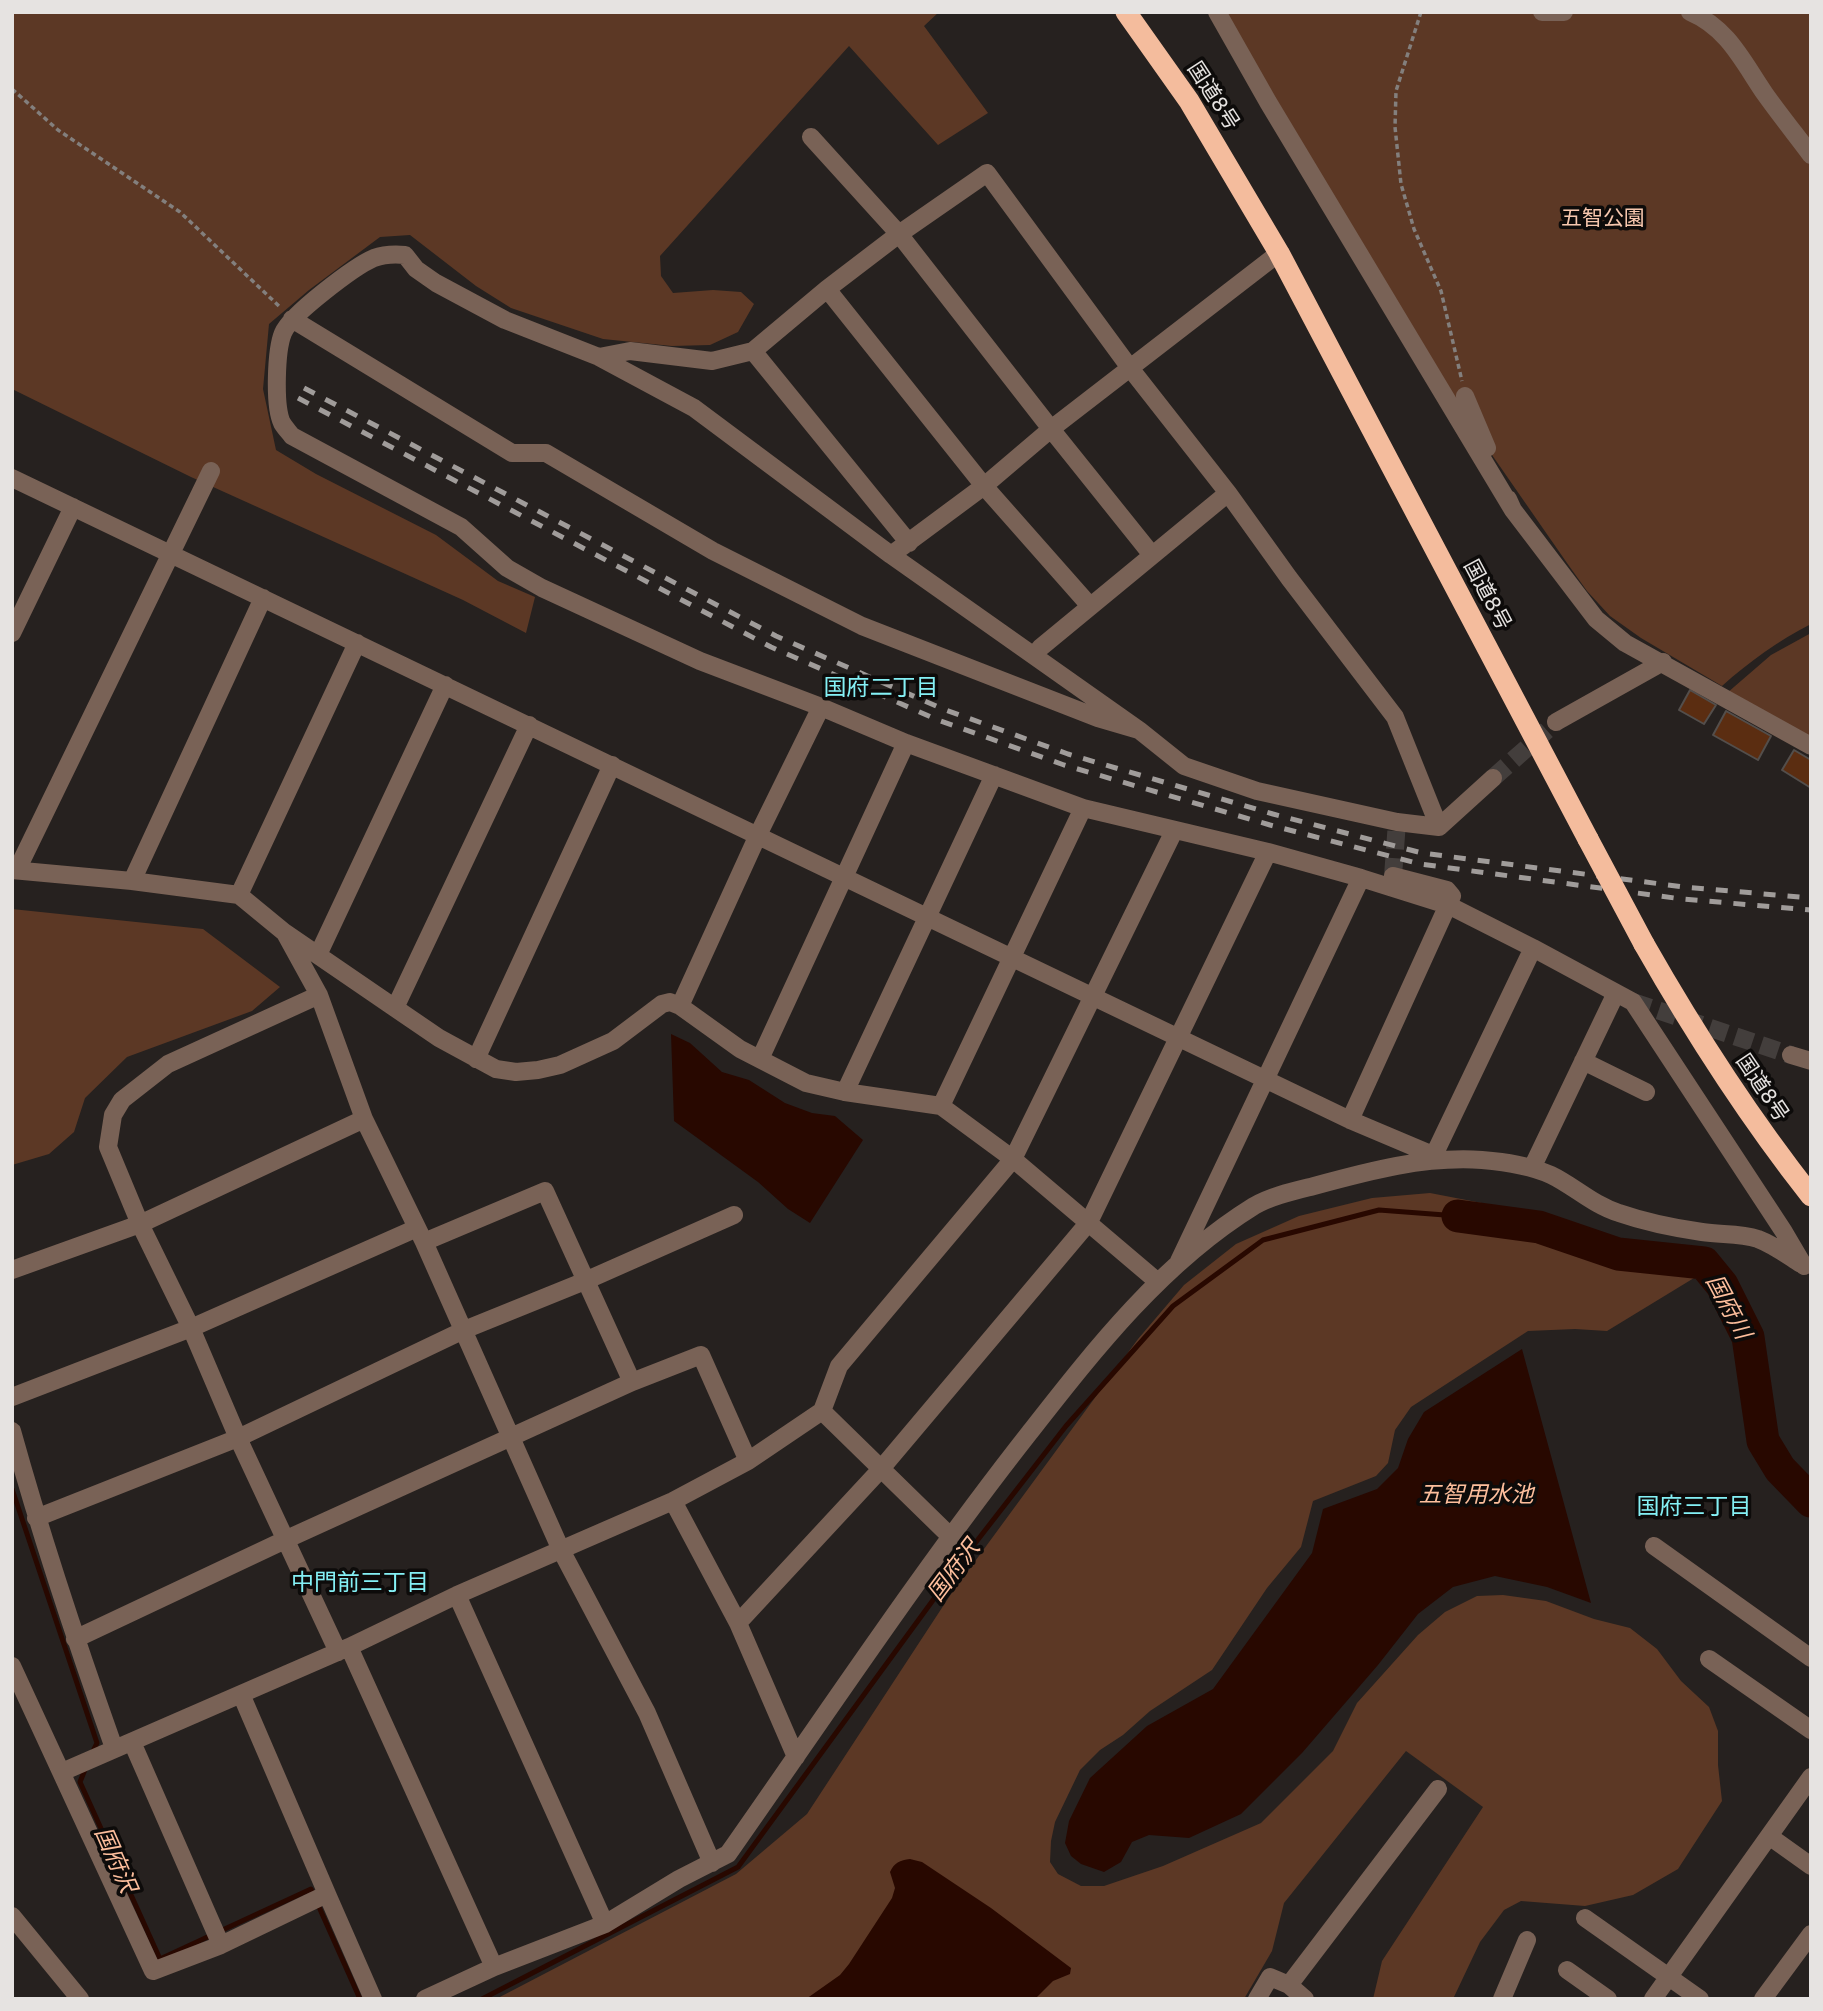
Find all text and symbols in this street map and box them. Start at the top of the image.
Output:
street label: 国道8号 [1182,57,1244,135]
park label: 五智公園 [1561,206,1645,232]
street label: 国道8号 [1458,556,1516,634]
district label: 国府二丁目 [824,674,938,702]
street label: 国道8号 [1730,1049,1794,1127]
water label: 国府川 [1700,1270,1756,1344]
water label: 五智用水池 [1419,1481,1533,1509]
district label: 国府三丁目 [1637,1493,1751,1521]
water label: 国府沢 [922,1535,986,1607]
district label: 中門前三丁目 [291,1569,429,1597]
water label: 国府沢 [88,1823,142,1897]

